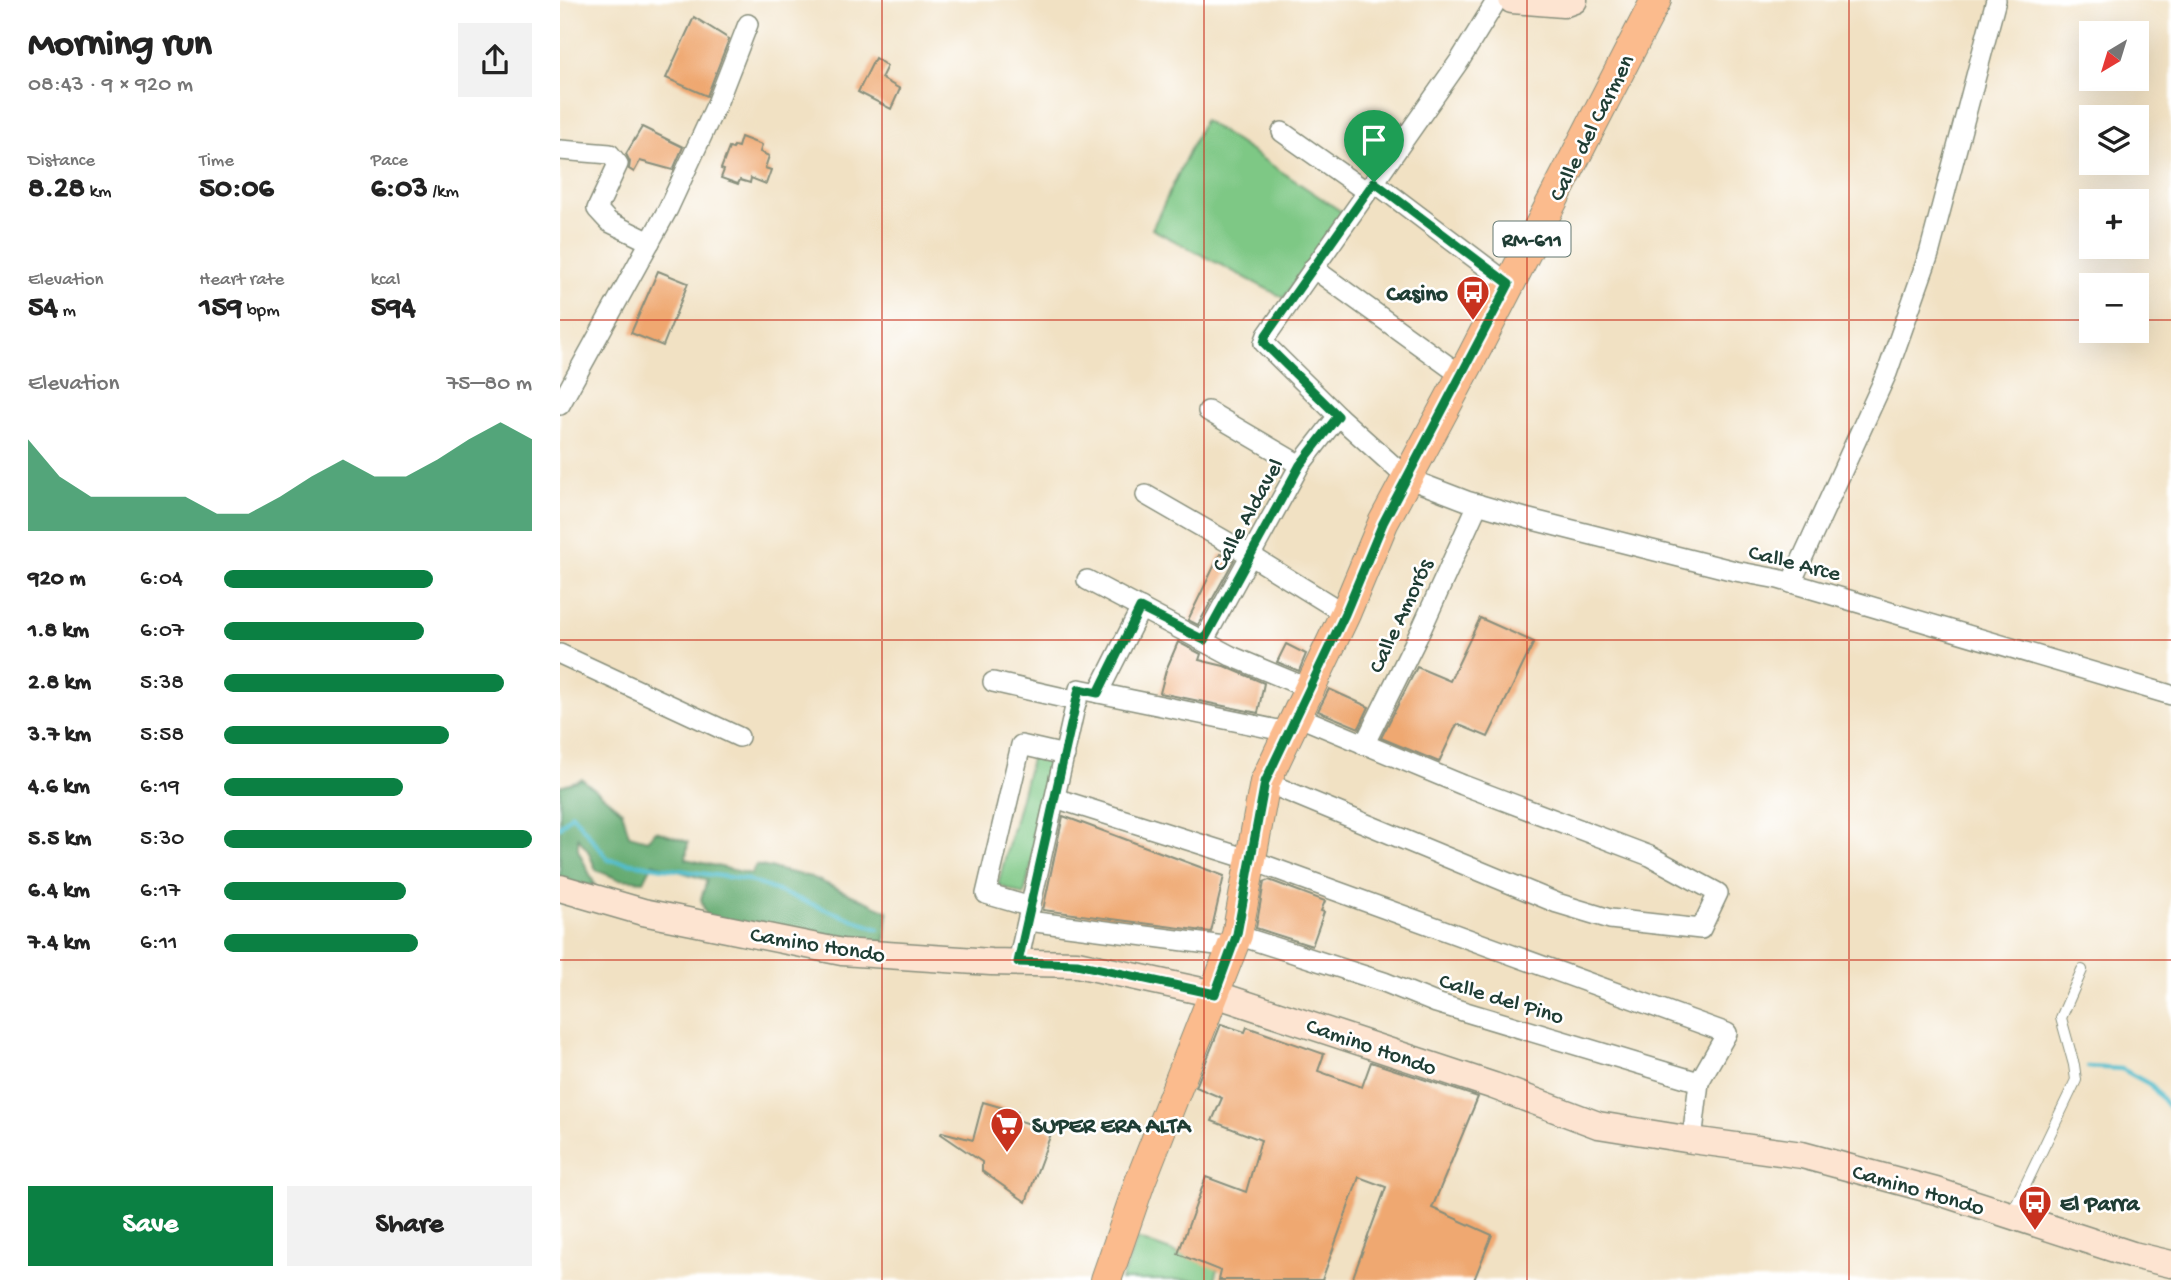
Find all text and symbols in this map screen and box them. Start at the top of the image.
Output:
north arrow [2079,21,2149,91]
map controls [2079,21,2149,343]
button: share [458,23,532,97]
text: Morning run [28,24,212,68]
street label: Calle del Carmen [1545,51,1642,206]
text: 08:43 · 9 × 920 m [28,72,193,99]
button: layers [2079,105,2149,175]
pin [1344,110,1404,182]
icon: arrive [1355,121,1393,159]
text: Distance [28,150,95,173]
text: Time [199,150,234,173]
text: Pace [371,150,408,173]
text: 8.28 [28,173,85,208]
text: 50:06 [199,173,274,208]
text: 6:03 [371,173,428,208]
text: km [85,181,111,204]
text: /km [428,181,459,204]
button: + [2079,189,2149,259]
road number: RM-611 [1494,222,1570,256]
text: Elevation [28,269,104,292]
text: Heart rate [199,269,284,292]
text: kcal [371,269,400,292]
bus stop icon: Casino [1454,273,1492,322]
button: − [2079,273,2149,343]
place label: Casino [1386,282,1448,309]
text: 54 [28,292,58,327]
text: 159 [199,292,242,327]
text: 594 [371,292,416,327]
text: m [58,300,76,323]
text: bpm [242,300,280,323]
text: Elevation [28,371,119,398]
text: 75–80 m [446,371,532,398]
street label: Calle Aldavel [1207,455,1291,577]
street label: Calle Arce [1745,540,1844,589]
street label: Calle Amorós [1364,555,1441,678]
text: 920 m [28,566,86,593]
text: 6:04 [140,566,183,593]
text: 1.8 km [28,618,89,645]
text: 6:07 [140,618,184,645]
text: 2.8 km [28,670,91,697]
text: 5:38 [140,670,184,697]
text: 3.7 km [28,722,91,749]
text: 5:58 [140,722,184,749]
text: 4.6 km [28,774,90,801]
text: 6:19 [140,774,180,801]
text: 5.5 km [28,826,91,853]
text: 5:30 [140,826,184,853]
text: 6.4 km [28,878,90,905]
text: 6:17 [140,878,180,905]
street label: Camino Hondo [748,922,887,970]
text: 7.4 km [28,930,90,957]
text: 6:11 [140,930,177,957]
street label: Calle del Pino [1435,969,1567,1032]
street label: Camino Hondo [1302,1013,1440,1083]
supermarket icon: SUPER ERA ALTA [988,1105,1026,1154]
place label: SUPER ERA ALTA [1032,1114,1192,1141]
street label: Camino Hondo [1849,1160,1987,1223]
bus stop icon: El Parra [2016,1183,2054,1232]
button: Save [28,1186,273,1266]
button: Share [287,1186,532,1266]
place label: El Parra [2060,1192,2141,1219]

